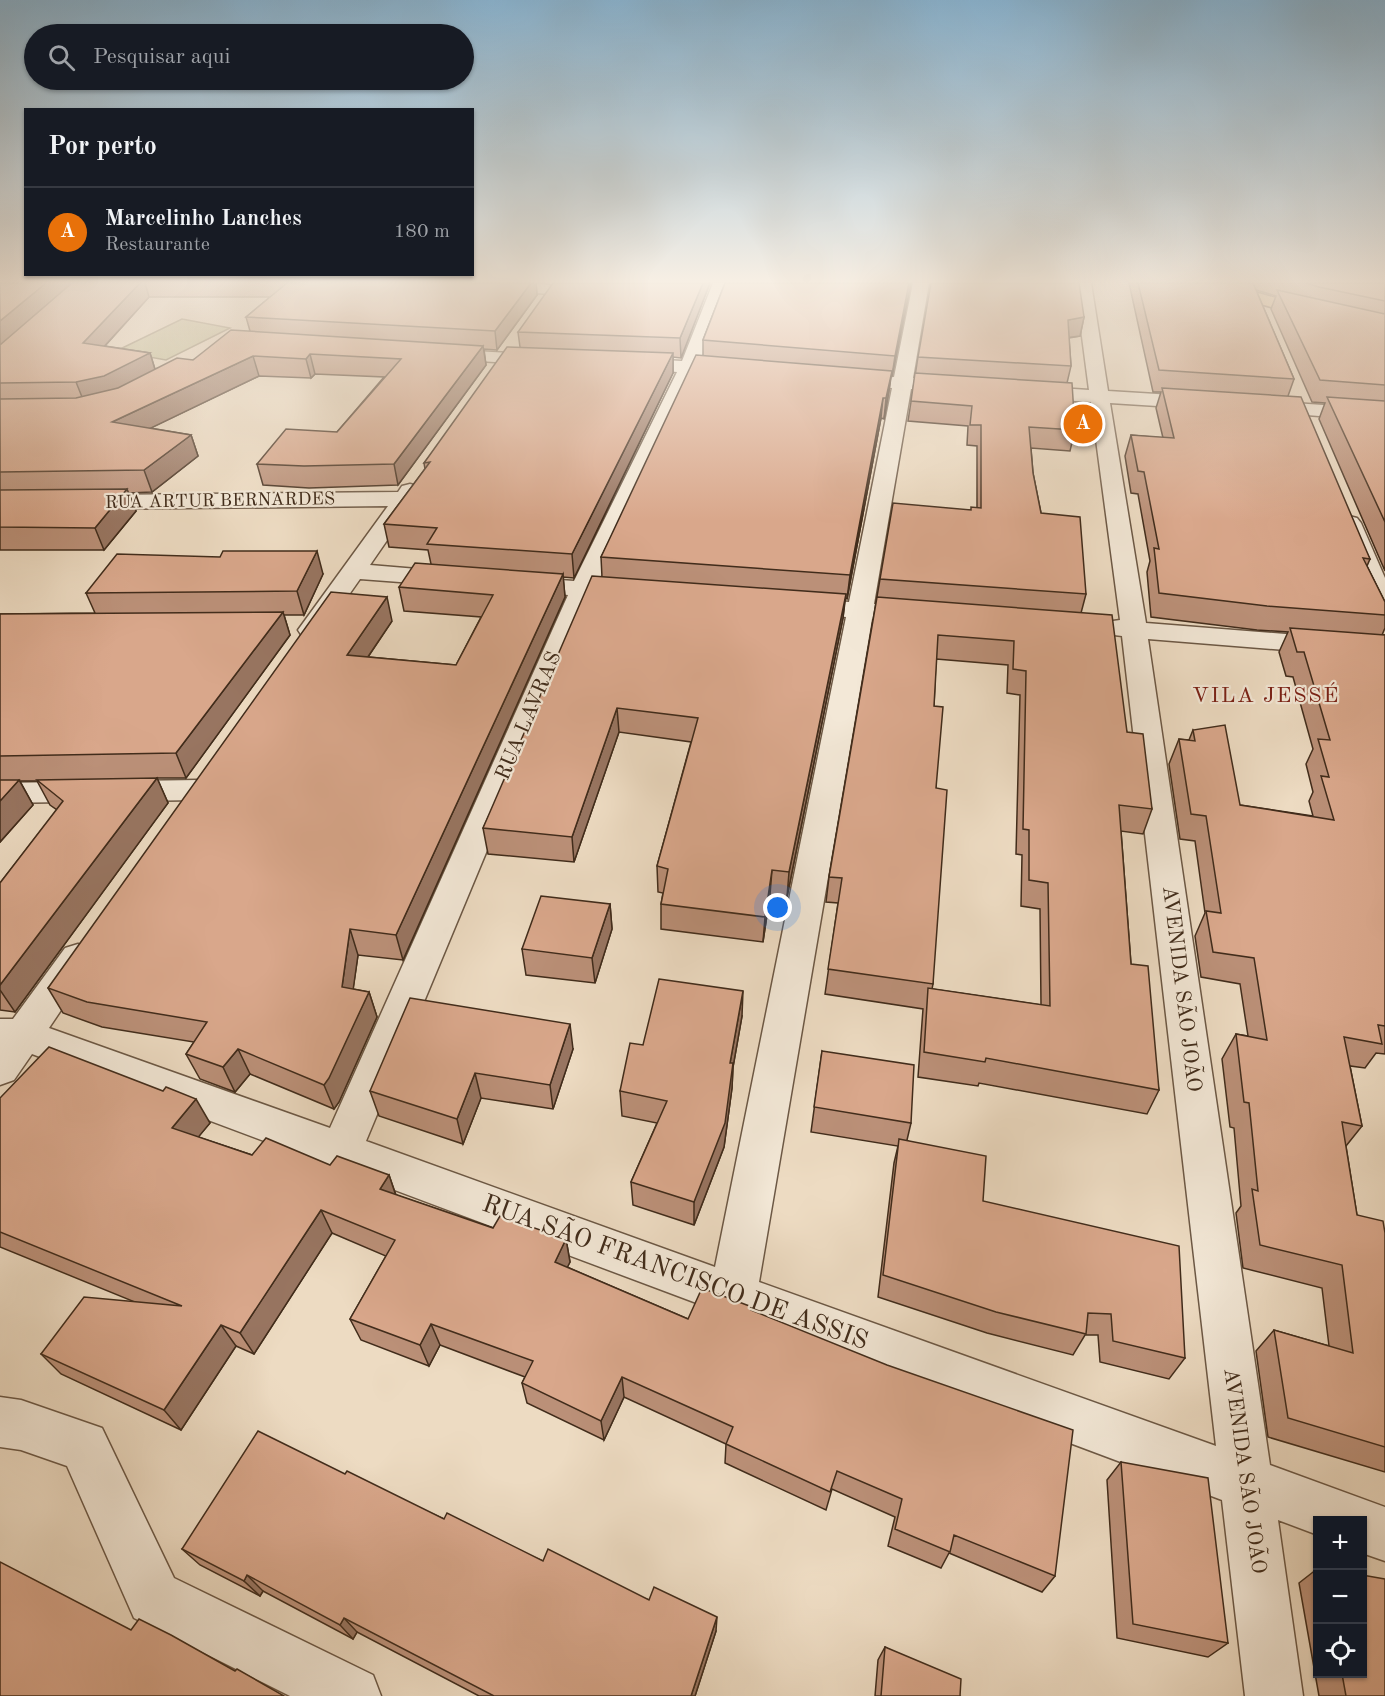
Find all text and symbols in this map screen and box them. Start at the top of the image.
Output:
search box [24,24,474,90]
icon: search [45,41,78,74]
text: Pesquisar aqui [93,46,230,68]
text: Por perto [48,134,157,160]
text: Marcelinho Lanches [105,208,302,230]
text: A [60,222,75,242]
text: 180 m [394,222,450,242]
text: Restaurante [105,235,210,255]
pin: A [1064,402,1102,446]
street label: RUA ARTUR BERNARDES [105,490,335,512]
street label: RUA LAVRAS [492,649,566,783]
district label: VILA JESSÉ [1192,682,1340,707]
street label: AVENIDA SÃO JOÃO [1158,884,1208,1093]
your location [763,893,792,922]
street label: RUA SÃO FRANCISCO DE ASSIS [478,1187,873,1355]
street label: AVENIDA SÃO JOÃO [1219,1366,1273,1575]
map controls [1313,1516,1367,1678]
button: + [1313,1516,1367,1570]
button: − [1313,1570,1367,1624]
button: locate [1313,1624,1367,1678]

